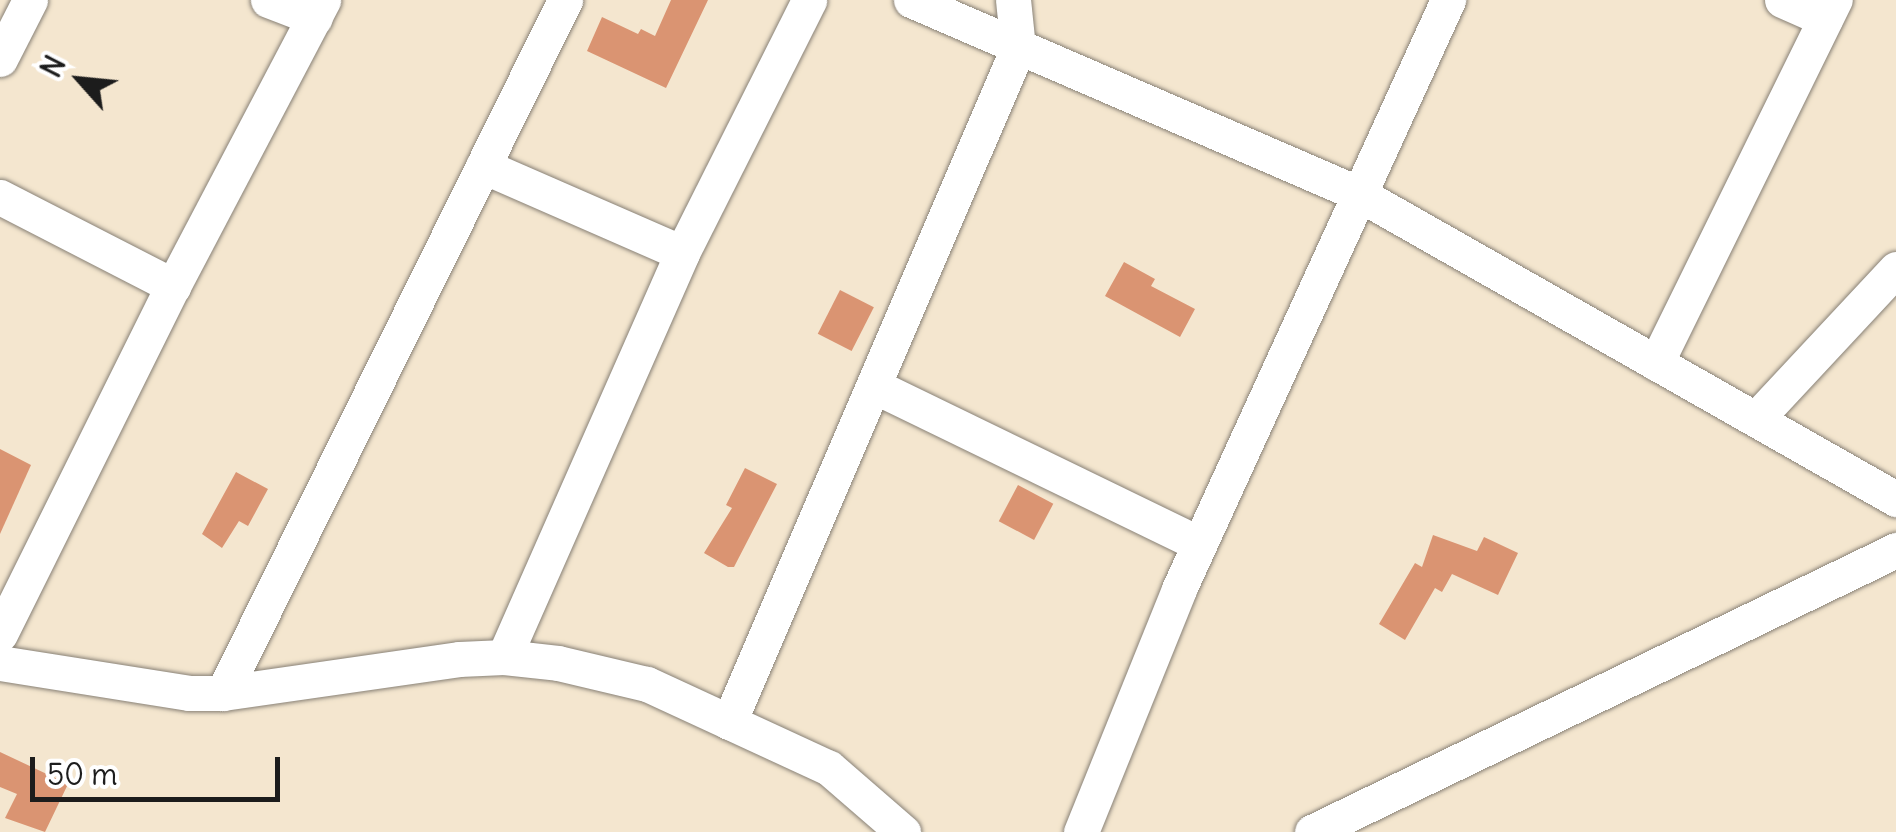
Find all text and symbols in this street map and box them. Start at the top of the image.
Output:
north arrow [30,30,130,130]
text: N [33,50,74,83]
scale bar [35,737,285,799]
text: 50 m [47,755,117,793]

